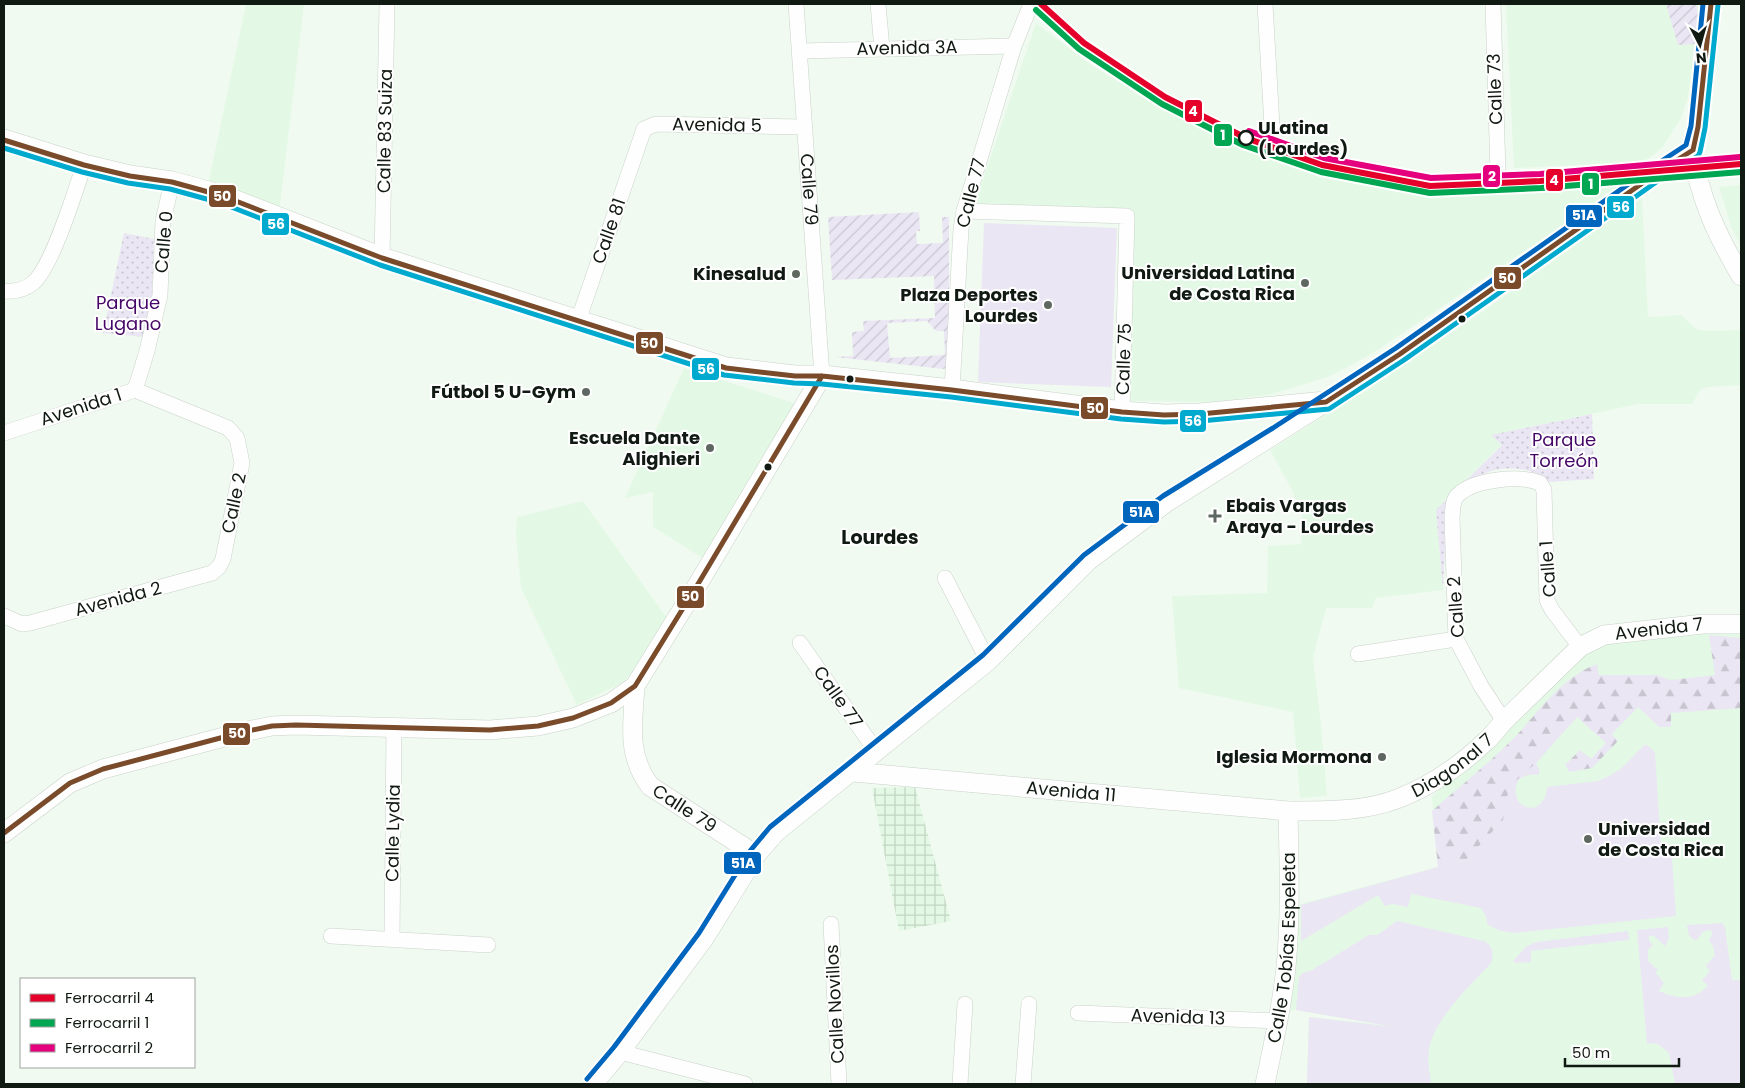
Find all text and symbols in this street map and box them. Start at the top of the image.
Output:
north arrow [1675,20,1725,70]
street label: Avenida 3A [856,34,958,61]
text: N [1695,47,1708,68]
street label: Calle 73 [1481,53,1508,125]
street label: Calle 83 Suiza [371,69,398,193]
line badge: 4 [1184,99,1203,123]
text: 4 [1188,101,1198,121]
street label: Avenida 5 [672,111,762,138]
place label: ULatina (Lourdes) [1258,115,1348,161]
line badge: 1 [1213,123,1233,147]
text: 1 [1220,125,1226,145]
marker: ULatina (Lourdes) [1238,130,1254,146]
street label: Calle 79 [794,153,824,226]
street label: Calle 77 [950,155,991,230]
line badge: 2 [1482,164,1501,188]
text: 2 [1488,166,1496,186]
line badge: 4 [1545,168,1564,192]
text: 4 [1549,170,1559,190]
line badge: 1 [1581,172,1600,196]
text: 1 [1588,174,1594,194]
line badge: 50 [208,184,237,208]
text: 50 [213,186,231,206]
street label: Calle 81 [586,195,631,267]
line badge: 56 [1606,195,1635,219]
text: 56 [1612,197,1630,217]
line badge: 51A [1565,204,1603,228]
text: 51A [1572,205,1597,225]
street label: Calle 0 [148,210,179,274]
line badge: 56 [261,212,290,236]
text: 56 [267,214,285,234]
place label: Universidad Latina de Costa Rica [1121,260,1295,306]
place label: Kinesalud [693,261,786,286]
line badge: 50 [1493,266,1522,290]
marker: Kinesalud [790,268,802,280]
text: 50 [1498,268,1516,288]
marker: Universidad Latina de Costa Rica [1299,277,1311,289]
place label: Plaza Deportes Lourdes [900,282,1038,328]
park label: Parque Lugano [95,290,161,336]
marker: Plaza Deportes Lourdes [1042,299,1054,311]
unlabelled marker [1457,314,1467,324]
street label: Calle 75 [1110,323,1137,395]
line badge: 50 [635,331,664,355]
text: 50 [640,333,658,353]
line badge: 56 [691,357,720,381]
text: 56 [697,359,715,379]
unlabelled marker [845,374,855,384]
place label: Fútbol 5 U-Gym [431,379,576,404]
street label: Avenida 1 [37,382,125,431]
marker: Fútbol 5 U-Gym [580,386,592,398]
line badge: 50 [1080,396,1109,420]
text: 50 [1086,398,1104,418]
line badge: 56 [1179,409,1207,433]
text: 56 [1184,411,1202,431]
place label: Escuela Dante Alighieri [569,425,700,471]
park label: Parque Torreón [1530,427,1598,473]
marker: Escuela Dante Alighieri [704,442,716,454]
unlabelled marker [763,462,773,472]
street label: Calle 2 [215,470,252,535]
place label: Ebais Vargas Araya - Lourdes [1226,493,1374,539]
line badge: 51A [1122,500,1160,524]
text: 51A [1129,502,1154,522]
marker: Ebais Vargas Araya - Lourdes [1208,509,1222,523]
district label: Lourdes [841,524,919,551]
street label: Calle 1 [1533,540,1562,598]
street label: Avenida 2 [72,575,164,622]
street label: Calle 2 [1441,576,1470,638]
line badge: 50 [676,585,705,609]
text: 50 [681,586,699,606]
street label: Avenida 7 [1614,611,1704,646]
street label: Calle 77 [808,661,869,733]
line badge: 50 [222,722,251,746]
text: 50 [228,723,246,743]
street label: Diagonal 7 [1407,727,1499,803]
place label: Iglesia Mormona [1216,744,1372,769]
marker: Iglesia Mormona [1376,751,1388,763]
street label: Avenida 11 [1025,775,1117,808]
street label: Calle 79 [648,778,722,838]
street label: Calle Lydia [379,784,406,882]
place label: Universidad de Costa Rica [1598,816,1724,862]
marker: Universidad de Costa Rica [1582,833,1594,845]
line badge: 51A [723,851,762,875]
street label: Calle Tobías Espeleta [1261,852,1301,1045]
text: 51A [731,853,756,873]
street label: Calle Novillos [819,944,850,1064]
legend [20,978,195,1068]
text: Ferrocarril 4 [65,987,154,1008]
street label: Avenida 13 [1130,1002,1226,1031]
text: Ferrocarril 1 [65,1012,149,1033]
scale bar [1565,1036,1679,1068]
text: Ferrocarril 2 [65,1037,153,1058]
text: 50 m [1572,1042,1610,1063]

